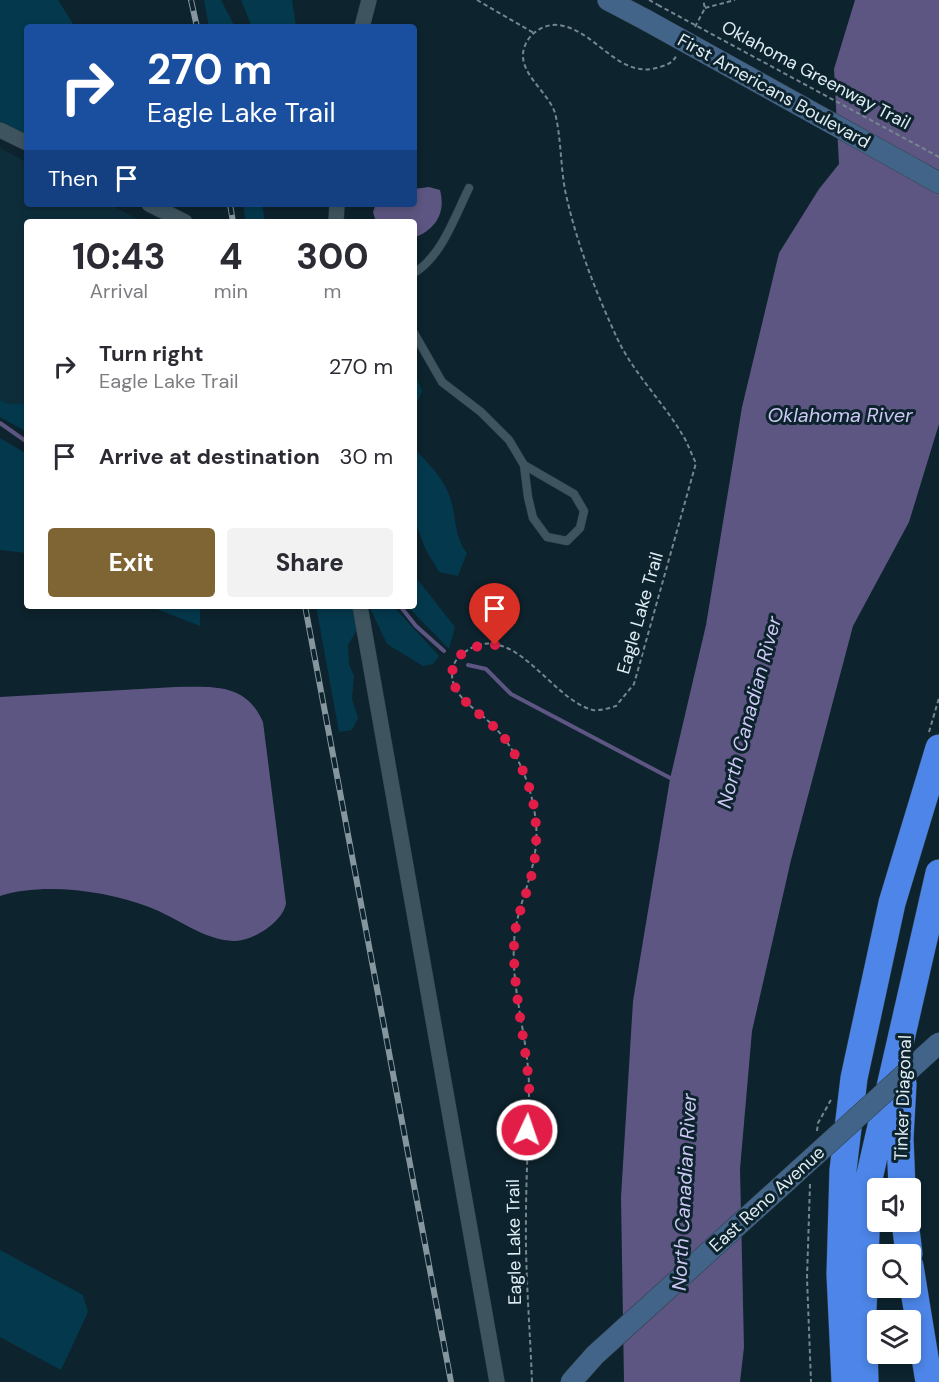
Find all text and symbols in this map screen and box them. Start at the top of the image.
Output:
street label: Oklahoma Greenway Trail [717,15,915,135]
street label: First Americans Boulevard [673,28,875,154]
text: 270 m [147,42,272,97]
icon: right [48,48,126,126]
text: Eagle Lake Trail [147,95,335,130]
icon: arrive [110,162,143,195]
text: Then [48,164,98,193]
text: 10:43 [72,233,166,280]
text: 4 [219,233,243,280]
text: 300 [296,233,369,280]
text: Arrival [90,278,148,304]
text: min [214,278,248,304]
text: m [324,278,341,304]
text: Turn right [99,339,204,368]
icon: right [48,350,81,383]
text: 270 m [329,352,393,381]
text: Eagle Lake Trail [99,368,239,394]
water label: Oklahoma River [767,402,913,428]
icon: arrive [48,440,81,473]
text: Arrive at destination [99,442,320,471]
text: 30 m [339,442,393,471]
button: Exit [48,528,215,597]
button: Share [227,528,393,597]
street label: Eagle Lake Trail [611,549,669,677]
pin [469,583,520,645]
icon: arrive [478,592,511,625]
water label: North Canadian River [711,613,787,811]
street label: Tinker Diagonal [889,1035,917,1161]
water label: North Canadian River [666,1092,702,1291]
position arrow [495,1098,559,1162]
street label: East Reno Avenue [704,1141,830,1257]
map controls [867,1178,921,1364]
button: sound [867,1178,921,1232]
street label: Eagle Lake Trail [501,1179,527,1305]
button: search [867,1244,921,1298]
button: layers [867,1310,921,1364]

